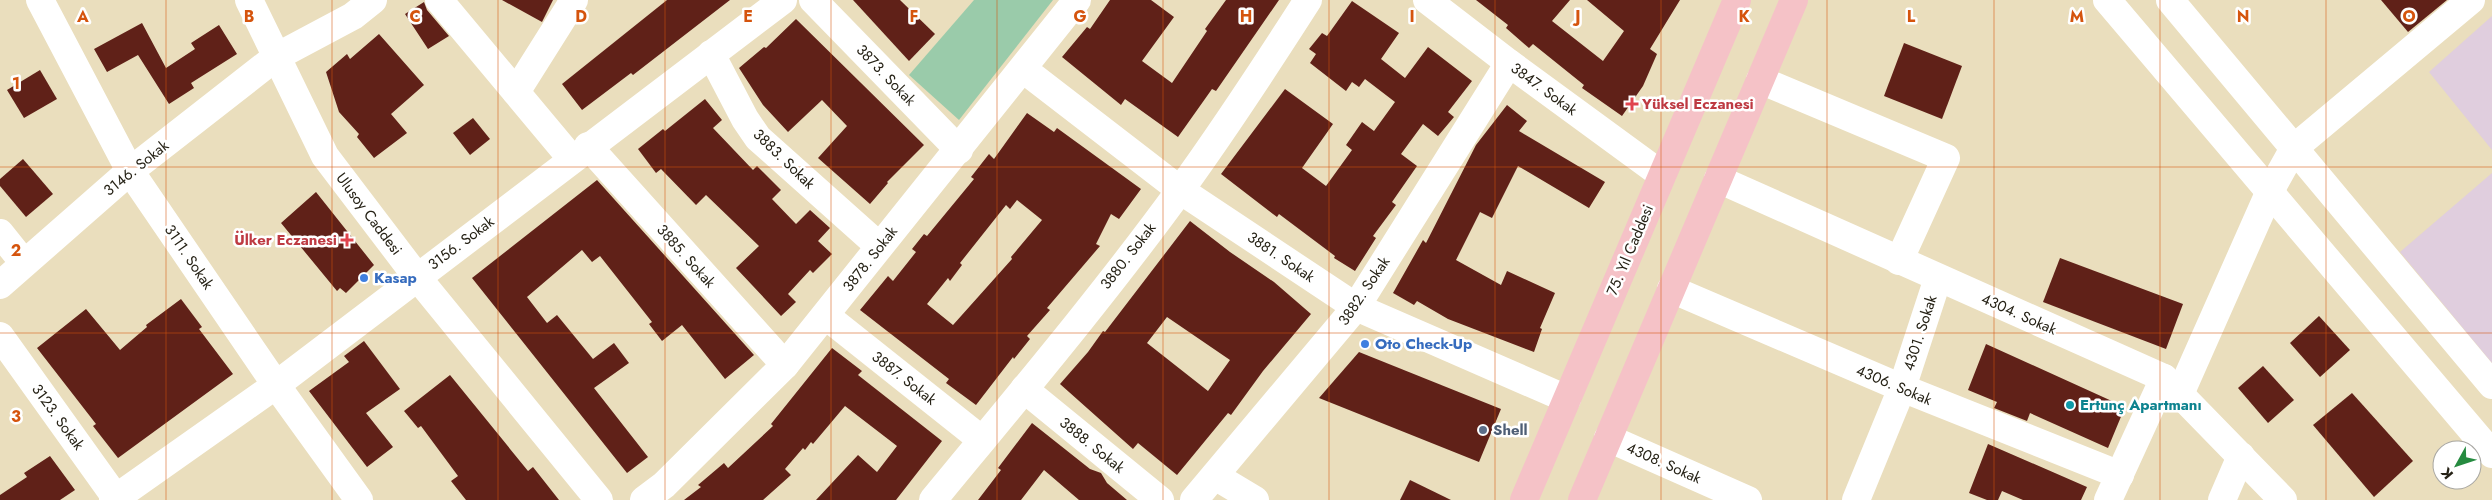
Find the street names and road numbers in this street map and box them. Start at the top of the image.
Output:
street label: 3873. Sokak [851,39,921,111]
street label: 3847. Sokak [1506,57,1582,121]
street label: 3883. Sokak [748,124,820,194]
street label: 3146. Sokak [99,135,174,201]
street label: Ulusoy Caddesi [331,168,407,260]
street label: 75. Yıl Caddesi [1601,201,1659,299]
street label: 3156. Sokak [423,211,499,275]
street label: 3880. Sokak [1095,218,1161,294]
street label: 3885. Sokak [651,219,721,293]
street label: 3111. Sokak [159,220,219,294]
street label: 3878. Sokak [837,221,903,296]
street label: 3881. Sokak [1243,226,1319,288]
street label: 3882. Sokak [1333,252,1395,330]
street label: 4304. Sokak [1978,288,2061,341]
street label: 4301. Sokak [1897,292,1943,374]
street label: 3887. Sokak [867,346,941,410]
street label: 4306. Sokak [1853,359,1936,411]
street label: 3123. Sokak [26,379,90,455]
street label: 3888. Sokak [1055,412,1130,478]
street label: 4308. Sokak [1623,437,1705,489]

